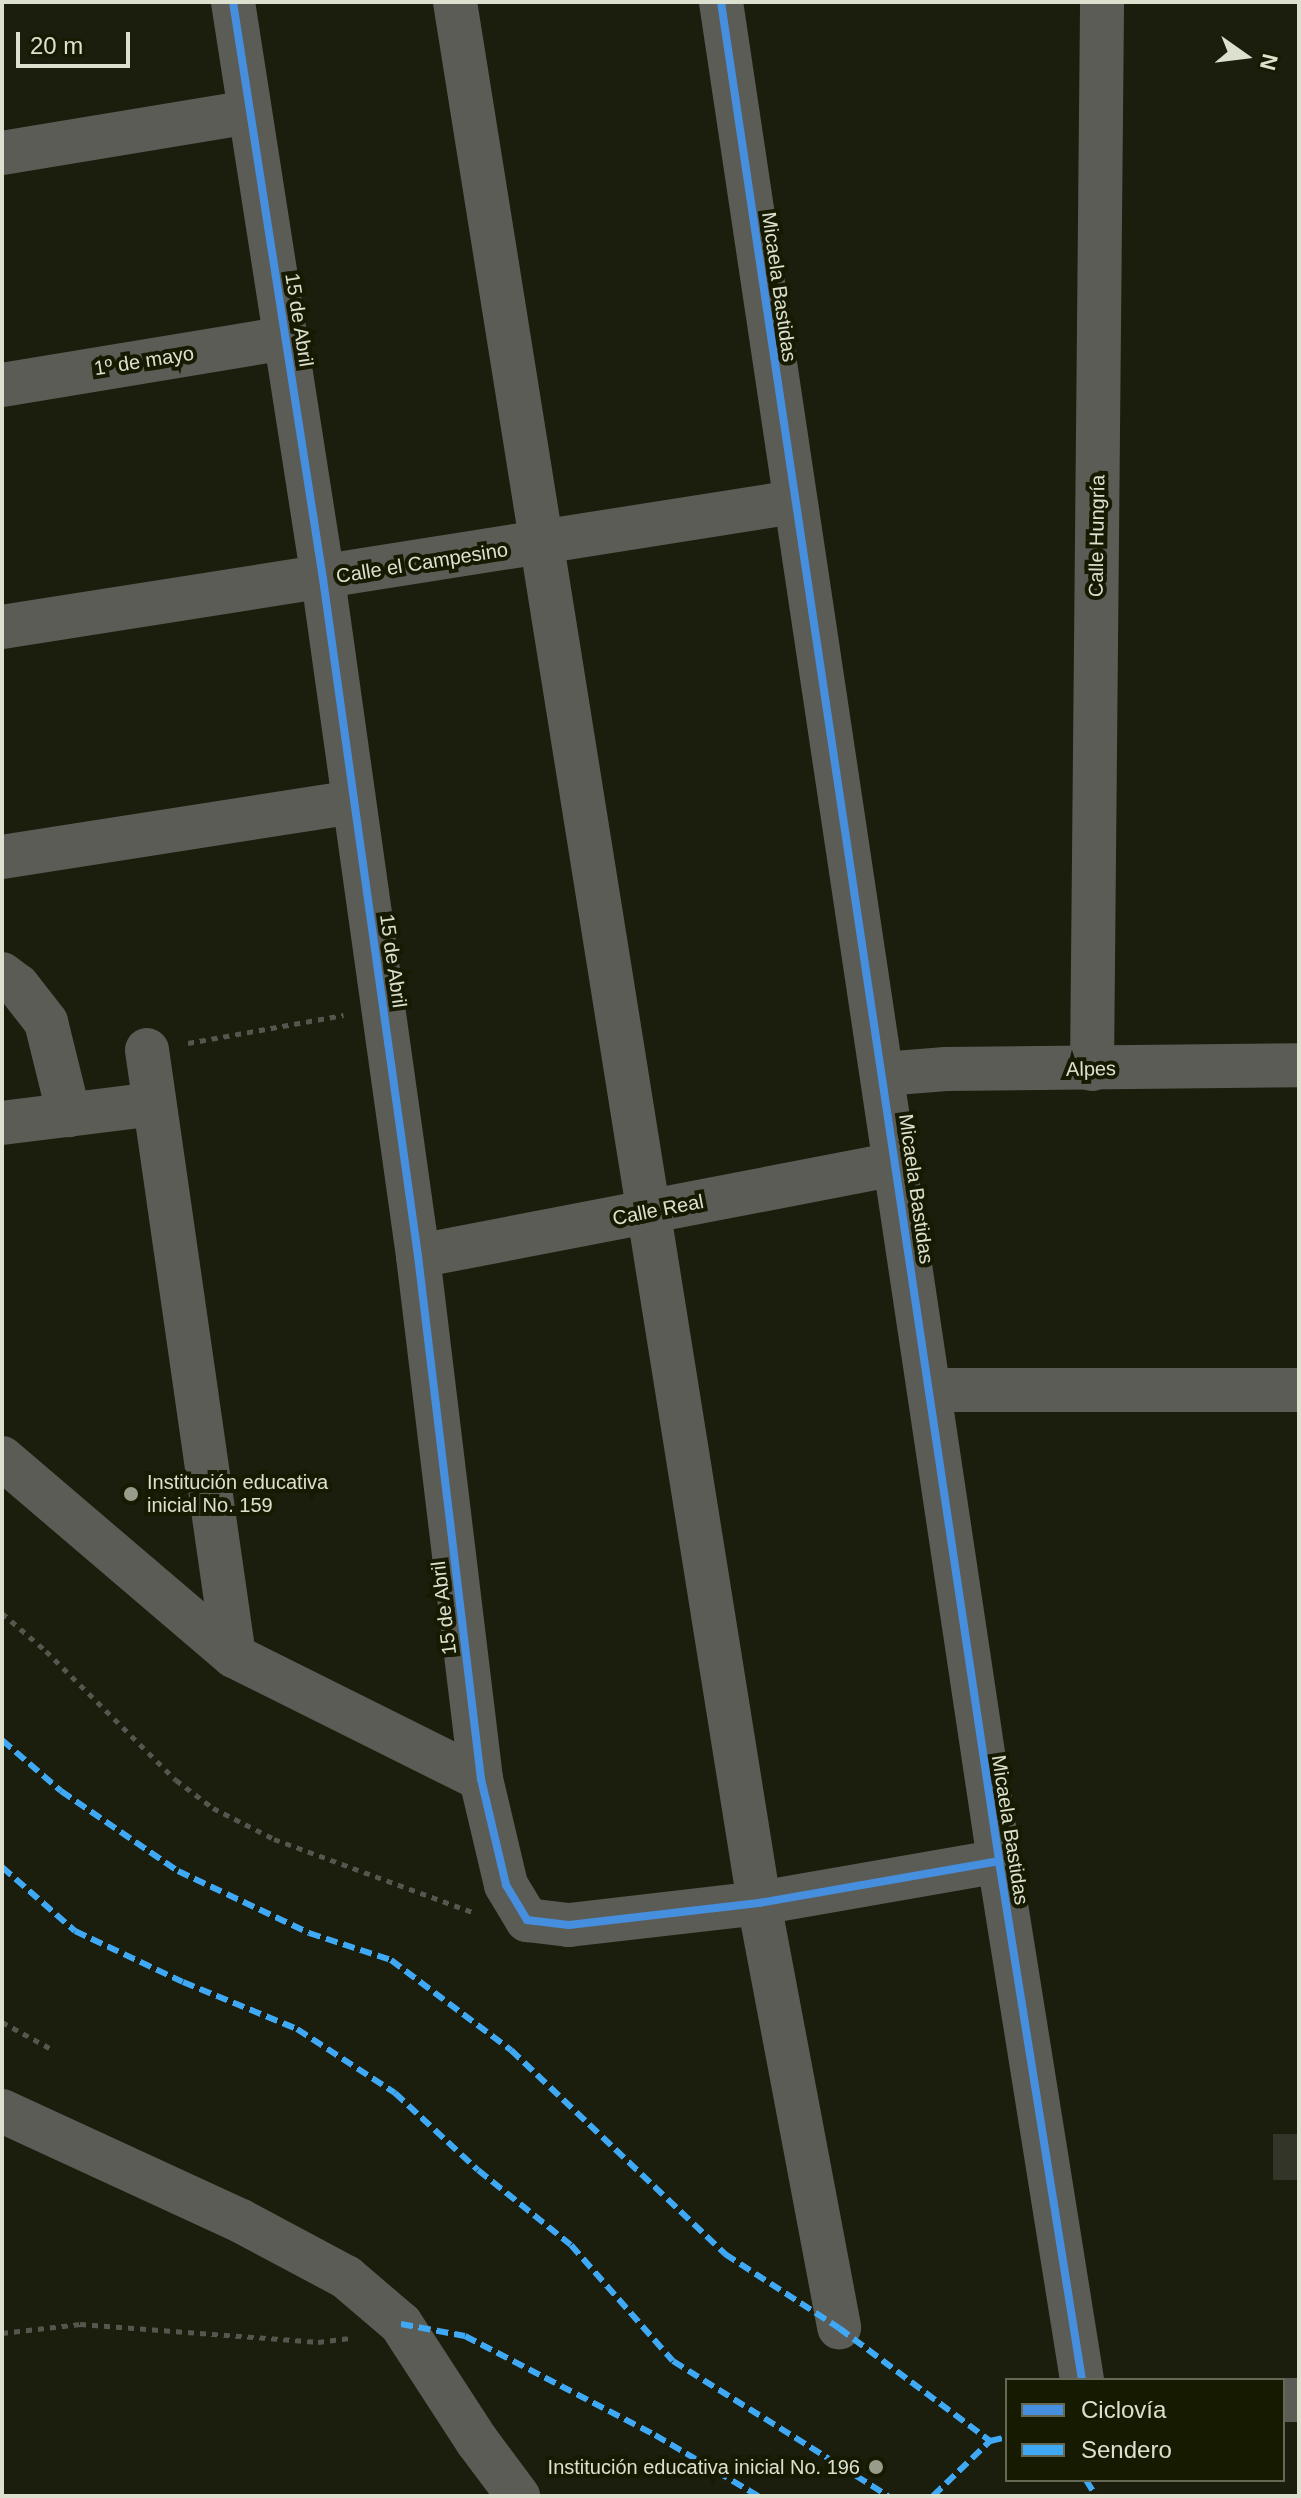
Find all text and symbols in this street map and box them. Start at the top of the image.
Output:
scale bar [20,16,134,66]
north arrow [1205,16,1285,96]
text: 20 m [30,32,83,59]
text: N [1255,51,1283,73]
street label: Micaela Bastidas [757,210,801,364]
street label: 15 de Abril [280,271,318,369]
street label: 1º de mayo [92,341,196,381]
street label: Calle Hungría [1084,475,1110,597]
street label: Calle el Campesino [334,538,510,588]
street label: 15 de Abril [374,912,412,1010]
street label: Alpes [1066,1057,1116,1081]
street label: Micaela Bastidas [894,1112,938,1266]
street label: Calle Real [610,1189,706,1231]
place label: Institución educativa inicial No. 159 [147,1470,328,1517]
marker: Institución educativa inicial No. 159 [122,1485,140,1503]
street label: 15 de Abril [426,1559,462,1657]
street label: Micaela Bastidas [986,1753,1034,1907]
legend [1005,2378,1285,2482]
text: Ciclovía [1081,2396,1166,2423]
text: Sendero [1081,2436,1172,2463]
place label: Institución educativa inicial No. 196 [548,2455,860,2479]
marker: Institución educativa inicial No. 196 [867,2458,885,2476]

